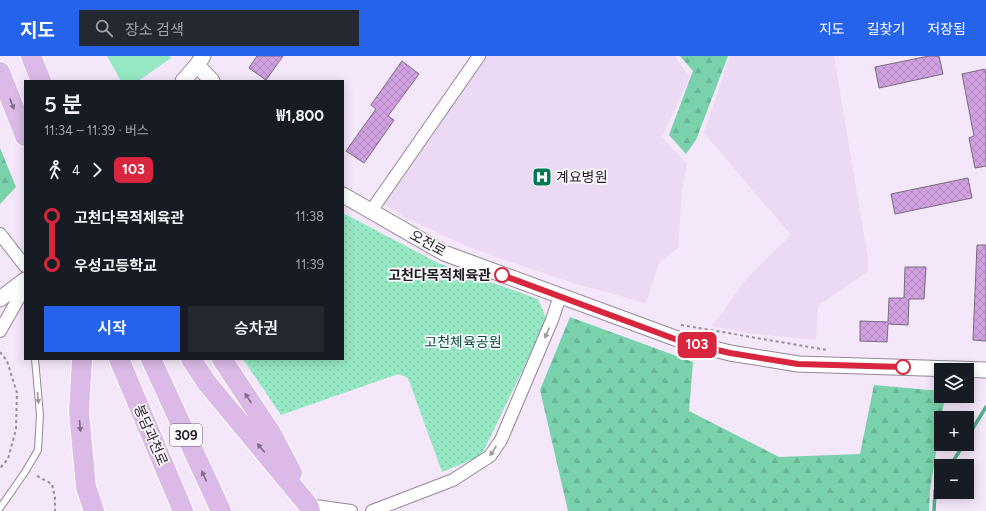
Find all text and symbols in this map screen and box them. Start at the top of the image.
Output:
search box [79,10,359,46]
icon: search [93,17,115,39]
text: 지도 [20,19,55,42]
text: 장소 검색 [125,21,184,39]
text: 지도 [819,21,845,38]
text: 길찾기 [867,21,905,38]
text: 저장됨 [927,21,966,38]
text: 5 분 [44,91,82,118]
one-way arrow [10,98,16,110]
text: ₩1,800 [276,107,324,125]
text: 11:34 – 11:39 · 버스 [44,123,149,138]
icon: walk [44,159,66,181]
icon: forward [86,159,108,181]
text: 103 [122,161,145,178]
text: 4 [72,163,80,178]
hospital icon: 계요병원 [531,166,553,188]
place label: 계요병원 [556,169,608,186]
text: 고천다목적체육관 [74,209,184,227]
text: 11:38 [295,209,324,224]
street label: 오전로 [407,227,449,260]
text: 우성고등학교 [74,257,157,275]
text: 11:39 [296,257,324,272]
place label: 고천다목적체육관 [388,267,491,284]
marker: 고천다목적체육관 [494,267,510,283]
button: 시작 [44,306,180,352]
button: 승차권 [188,306,324,352]
one-way arrow [543,327,549,339]
line badge: 103 [674,332,720,358]
park label: 고천체육공원 [424,334,502,351]
text: 103 [686,336,708,353]
unlabelled marker [895,359,911,375]
map controls [934,363,974,499]
button: layers [934,363,974,403]
one-way arrow [35,392,42,404]
one-way arrow [244,393,252,403]
street label: 봉담과천로 [130,402,171,468]
button: + [934,411,974,451]
one-way arrow [77,420,84,432]
road number: 309 [170,424,202,446]
one-way arrow [256,442,265,453]
one-way arrow [490,445,497,457]
button: − [934,459,974,499]
one-way arrow [201,470,207,481]

